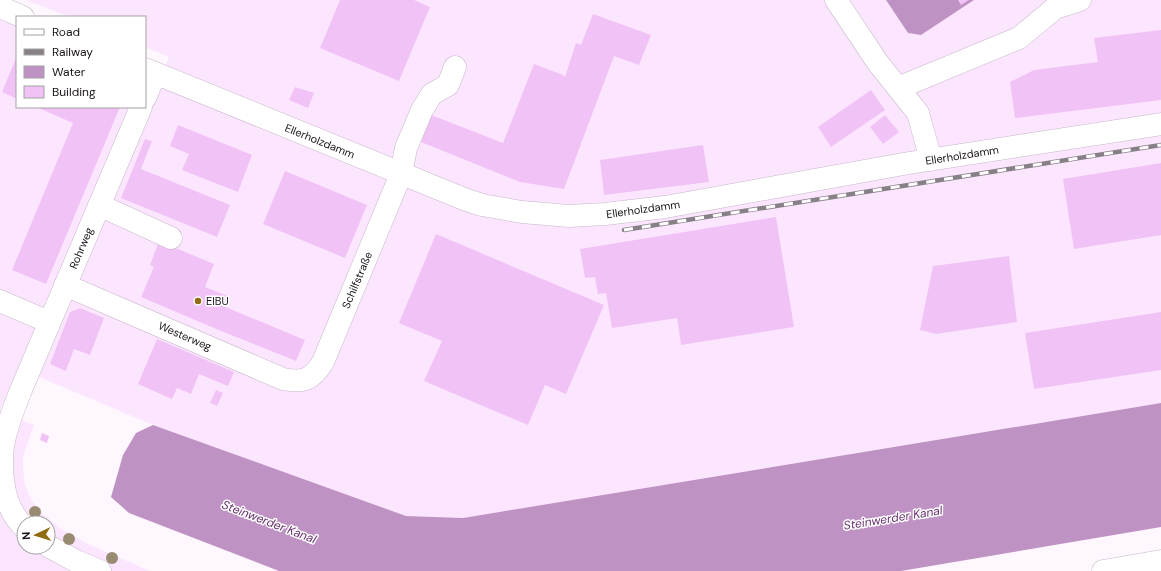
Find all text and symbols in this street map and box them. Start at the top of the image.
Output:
legend [16,16,146,108]
text: Road [52,24,80,40]
text: Railway [52,44,93,60]
text: Water [52,64,86,80]
text: Building [52,84,96,100]
street label: Ellerholzdamm [283,121,357,161]
street label: Ellerholzdamm [924,142,1000,168]
street label: Ellerholzdamm [605,197,681,221]
street label: Rohrweg [66,225,96,271]
street label: Schilfstraße [339,249,375,311]
place label: EIBU [206,294,229,308]
marker: EIBU [193,296,203,306]
street label: Westerweg [156,318,214,354]
water label: Steinwerder Kanal [220,497,319,547]
water label: Steinwerder Kanal [842,502,944,534]
north arrow [16,515,56,555]
text: N [19,531,33,540]

